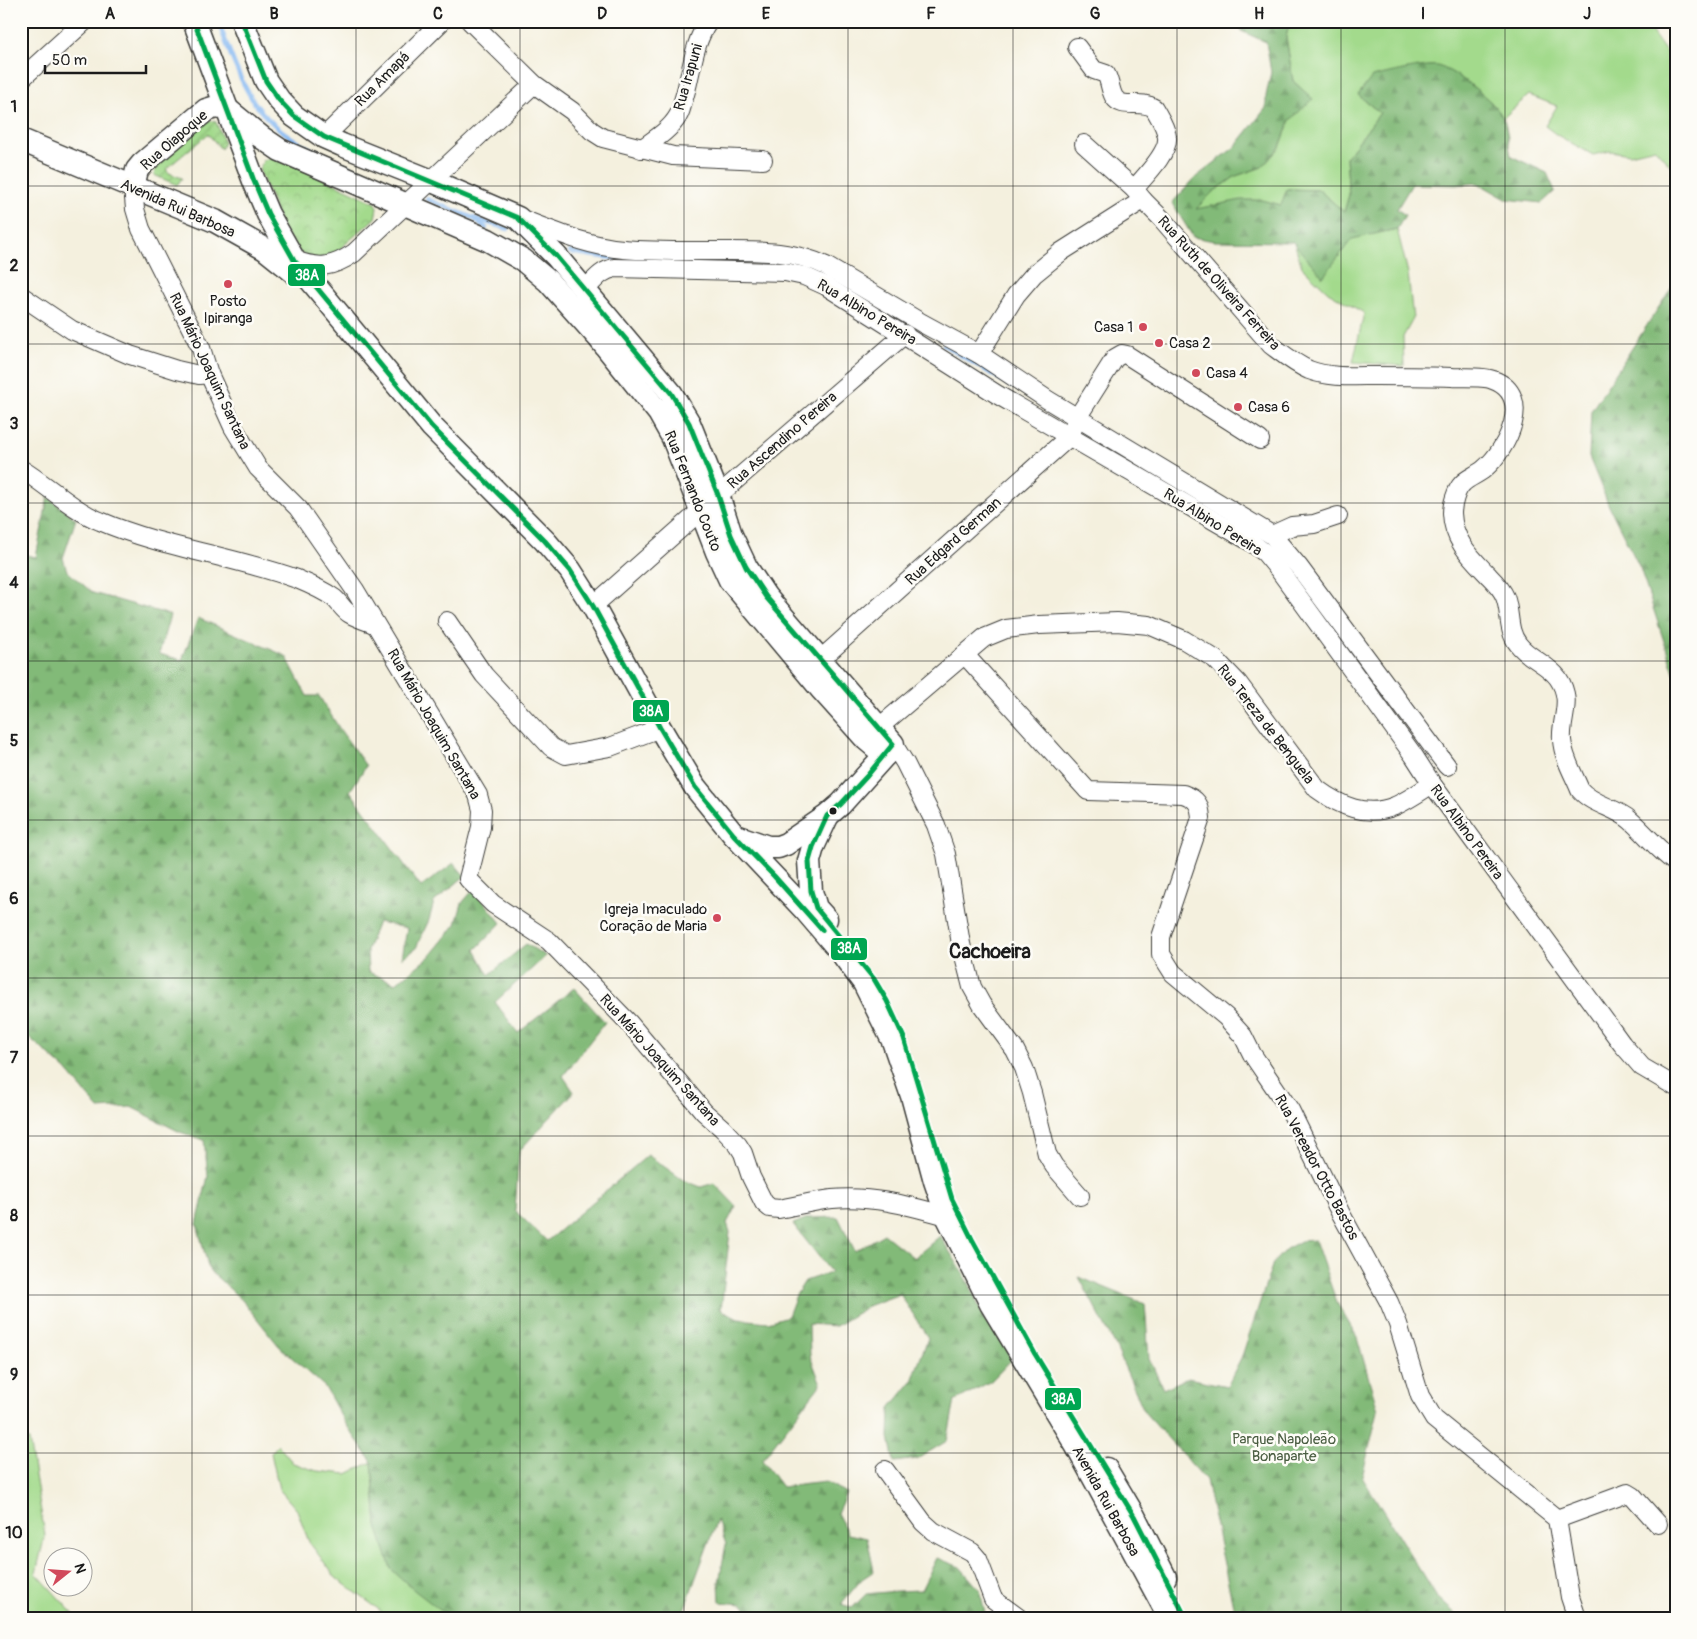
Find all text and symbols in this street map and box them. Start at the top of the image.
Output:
text: A [105,4,116,24]
text: B [269,4,279,24]
text: C [433,4,443,24]
text: D [597,4,607,24]
text: E [762,4,771,24]
text: F [926,4,936,24]
text: G [1090,4,1101,24]
text: H [1254,4,1264,24]
text: I [1421,4,1425,24]
text: J [1583,4,1591,24]
street label: Rua Irapuni [670,41,707,113]
scale bar [45,42,146,74]
street label: Rua Amapá [351,48,414,111]
text: 50 m [52,51,87,70]
text: 1 [11,97,17,117]
street label: Rua Oiapoque [137,106,212,175]
street label: Avenida Rui Barbosa [118,175,238,242]
street label: Rua Ruth de Oliveira Ferreira [1153,212,1284,355]
text: 2 [10,256,19,276]
line badge: 38A [287,263,326,287]
text: 38A [295,267,319,284]
street label: Rua Albino Pereira [813,275,920,350]
marker: Posto Ipiranga [222,278,234,290]
street label: Rua Mário Joaquim Santana [165,290,254,453]
place label: Posto Ipiranga [204,292,252,328]
place label: Casa 1 [1094,318,1133,337]
marker: Casa 1 [1137,321,1149,333]
place label: Casa 2 [1169,334,1211,353]
marker: Casa 2 [1153,337,1165,349]
place label: Casa 4 [1206,364,1248,383]
marker: Casa 4 [1190,367,1202,379]
street label: Rua Ascendino Pereira [724,388,841,493]
place label: Casa 6 [1248,398,1290,417]
marker: Casa 6 [1232,401,1244,413]
text: 3 [10,414,19,434]
street label: Rua Fernando Couto [660,428,725,554]
street label: Rua Albino Pereira [1160,484,1266,560]
street label: Rua Edgard German [901,493,1005,589]
text: 4 [9,573,19,593]
street label: Rua Mário Joaquim Santana [383,645,485,803]
street label: Rua Tereza de Benguela [1213,661,1318,788]
line badge: 38A [632,699,670,723]
text: 38A [639,703,663,720]
text: 5 [10,731,19,751]
street label: Rua Albino Pereira [1426,781,1507,884]
unlabelled marker [828,806,838,816]
text: 6 [9,889,19,909]
place label: Igreja Imaculado Coração de Maria [600,900,707,936]
marker: Igreja Imaculado Coração de Maria [711,912,723,924]
line badge: 38A [830,937,868,961]
district label: Cachoeira [949,939,1031,964]
text: 38A [837,940,861,957]
street label: Rua Mário Joaquim Santana [595,990,724,1130]
text: 7 [10,1048,19,1068]
street label: Rua Vereador Otto Bastos [1270,1091,1363,1243]
text: 8 [10,1206,18,1226]
text: 9 [10,1365,18,1385]
line badge: 38A [1044,1387,1082,1411]
text: 38A [1051,1391,1075,1408]
park label: Parque Napoleão Bonaparte [1232,1430,1336,1466]
street label: Avenida Rui Barbosa [1067,1443,1144,1560]
text: 10 [5,1523,23,1543]
north arrow [42,1546,92,1596]
text: N [70,1561,89,1575]

